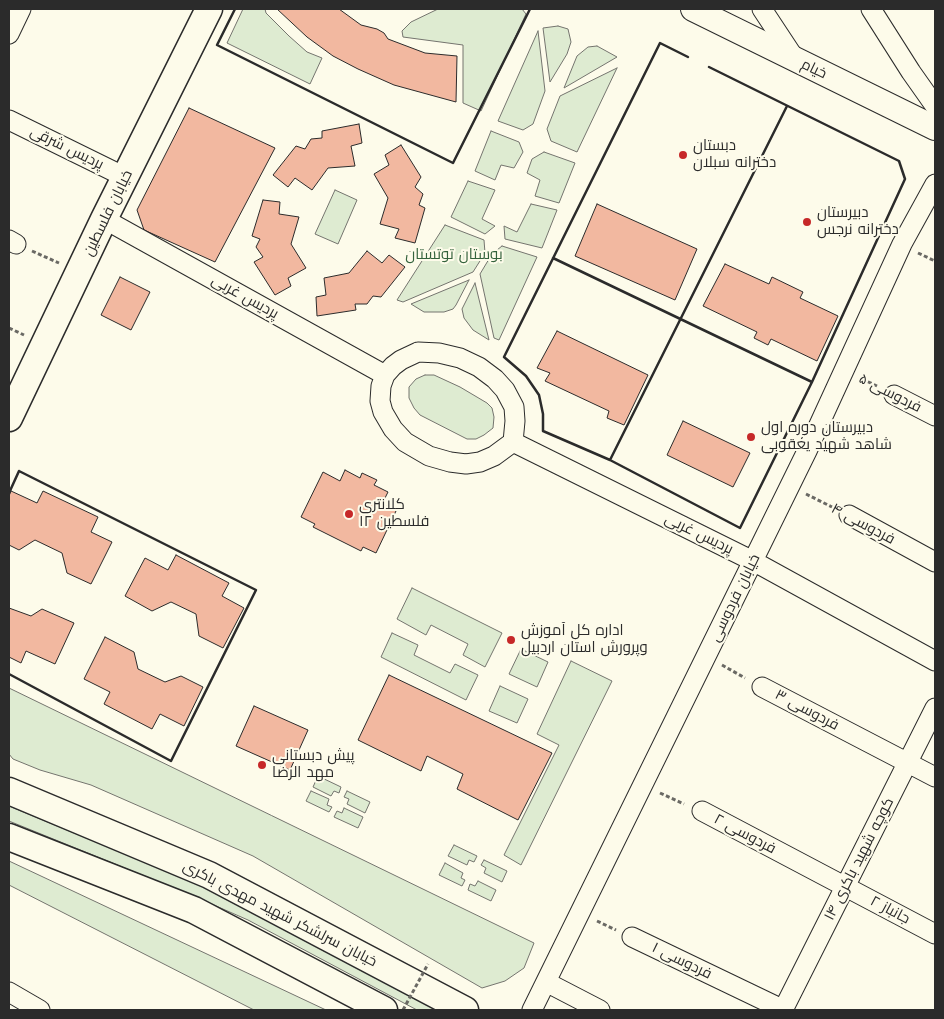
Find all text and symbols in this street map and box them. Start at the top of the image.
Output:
street label: خیام [798,55,830,83]
street label: پردیس شرقی [27,122,107,174]
place label: دبستان دخترانه سبلان [693,137,776,172]
marker: دبستان دخترانه سبلان [677,149,689,161]
street label: خیابان فلسطین [79,167,137,259]
place label: دبیرستان دخترانه نرجس [817,204,899,239]
marker: دبیرستان دخترانه نرجس [801,216,813,228]
park label: بوستان توتستان [405,246,503,264]
street label: پردیس غربی [208,271,282,323]
street label: فردوسی ۵ [856,370,924,416]
place label: دبیرستان دوره اول شاهد شهید یعقوبی [761,419,892,454]
marker: دبیرستان دوره اول شاهد شهید یعقوبی [745,431,757,443]
place label: کلانتری ۱۲ فلسطین [359,496,429,531]
street label: فردوسی ۴ [828,500,898,548]
marker: کلانتری ۱۲ فلسطین [343,508,355,520]
street label: پردیس غربی [662,510,736,558]
street label: خیابان فردوسی [706,551,764,645]
place label: اداره کل آموزش وپرورش استان اردبیل [521,622,648,657]
marker: اداره کل آموزش وپرورش استان اردبیل [505,634,517,646]
street label: فردوسی ۳ [772,686,842,734]
place label: پیش دبستانی مهد الرضا [272,747,354,782]
marker: پیش دبستانی مهد الرضا [256,759,268,771]
street label: کوچه شهید باکری ۱۴ [820,795,898,923]
street label: فردوسی ۲ [711,810,779,858]
street label: خیابان سرلشکر شهید مهدی باکری [180,857,380,971]
street label: جانباز ۲ [867,892,913,928]
street label: فردوسی ۱ [649,939,715,983]

